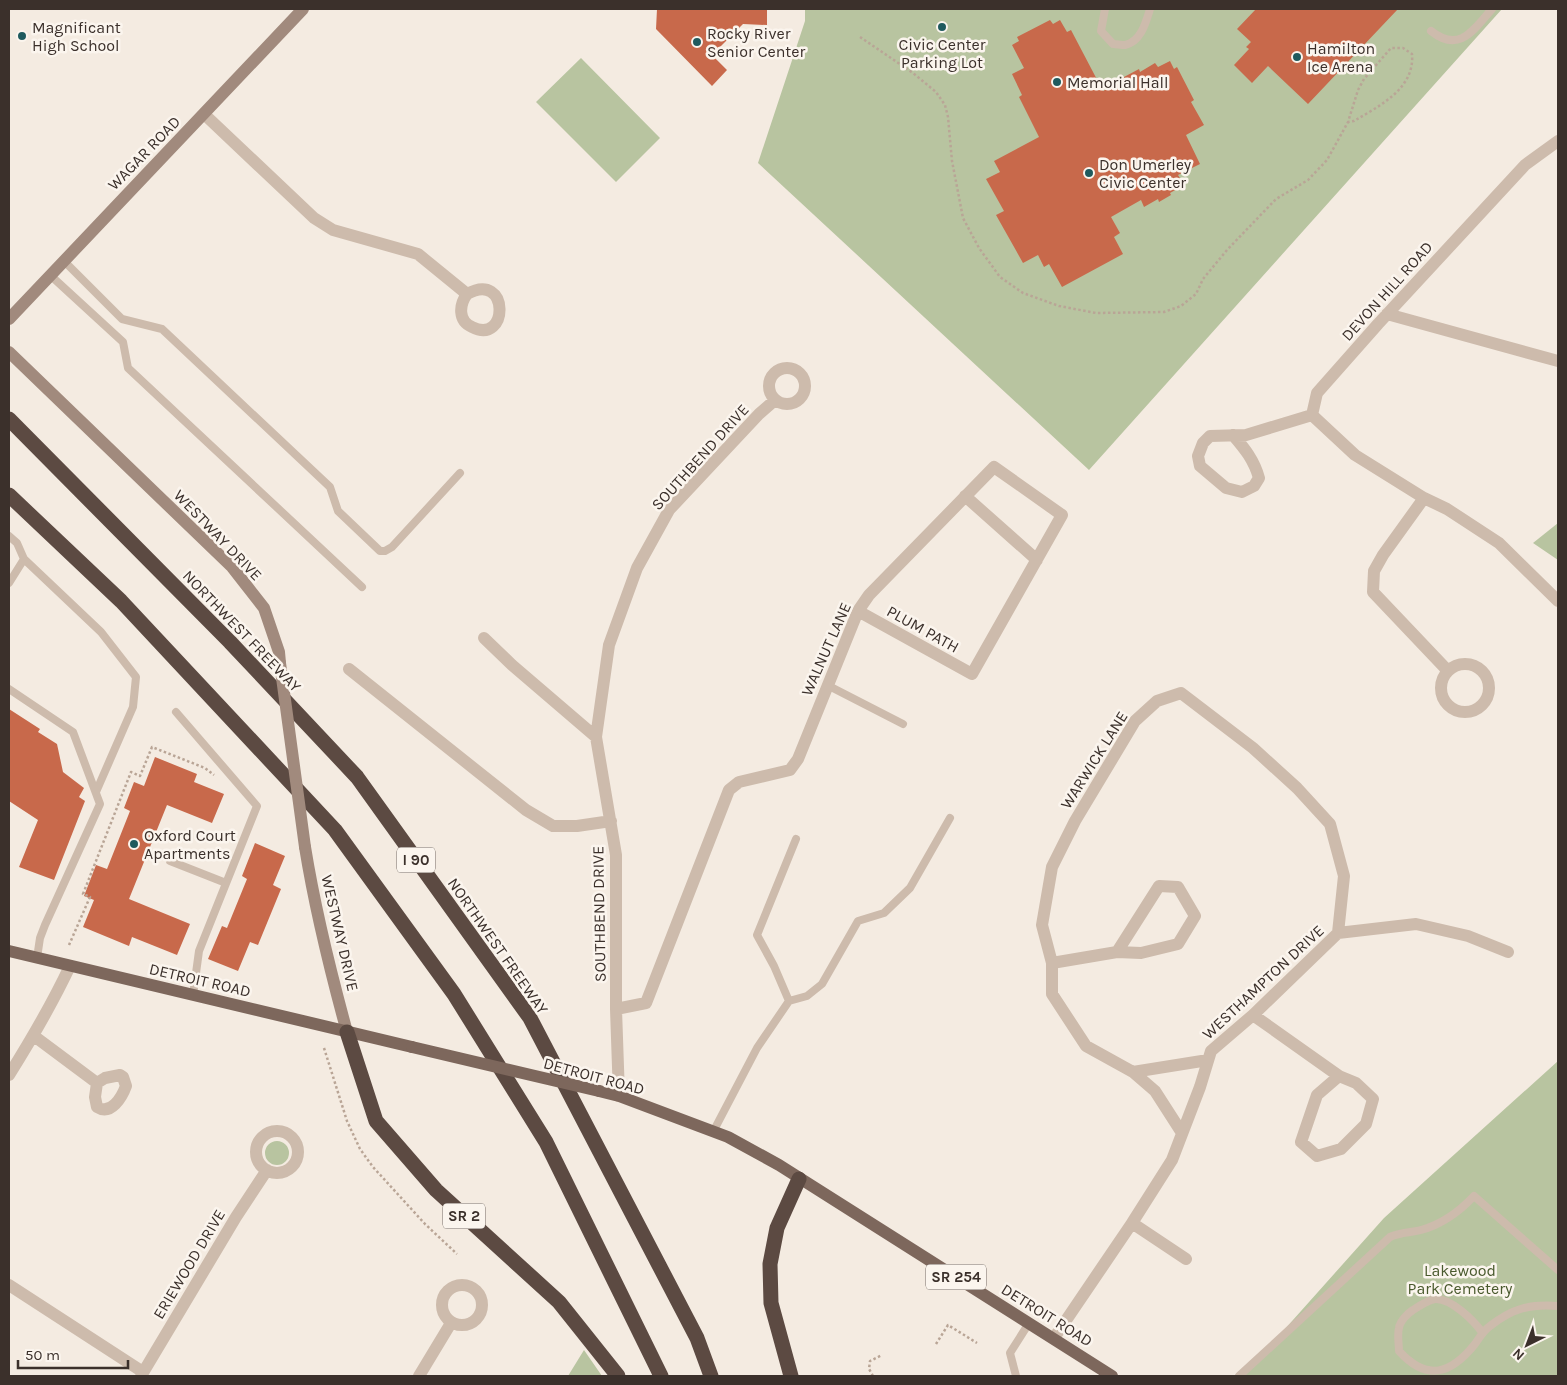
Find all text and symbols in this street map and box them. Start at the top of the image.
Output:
place label: Magnificant High School [32,18,121,55]
marker: Civic Center Parking Lot [936,21,948,33]
place label: Rocky River Senior Center [707,24,806,61]
marker: Magnificant High School [16,30,28,42]
place label: Civic Center Parking Lot [898,35,986,72]
marker: Rocky River Senior Center [691,36,703,48]
place label: Hamilton Ice Arena [1307,39,1375,76]
marker: Hamilton Ice Arena [1291,51,1303,63]
place label: Memorial Hall [1067,73,1169,92]
marker: Memorial Hall [1051,76,1063,88]
street label: WAGAR ROAD [104,112,184,194]
place label: Don Umerley Civic Center [1099,155,1192,192]
marker: Don Umerley Civic Center [1083,167,1095,179]
street label: DEVON HILL ROAD [1337,237,1437,345]
street label: SOUTHBEND DRIVE [647,400,753,514]
street label: WESTWAY DRIVE [170,486,266,584]
street label: NORTHWEST FREEWAY [179,566,305,696]
street label: WALNUT LANE [797,599,855,699]
street label: PLUM PATH [884,601,962,657]
street label: WARWICK LANE [1056,708,1132,812]
place label: Oxford Court Apartments [144,826,236,863]
marker: Oxford Court Apartments [128,838,140,850]
street label: SOUTHBEND DRIVE [588,846,610,982]
road number: I 90 [397,848,435,872]
street label: WESTWAY DRIVE [317,873,363,993]
street label: NORTHWEST FREEWAY [444,874,552,1018]
street label: WESTHAMPTON DRIVE [1198,921,1328,1043]
street label: DETROIT ROAD [147,959,253,1001]
street label: DETROIT ROAD [541,1053,647,1099]
road number: SR 2 [443,1204,485,1228]
street label: ERIEWOOD DRIVE [149,1206,229,1322]
park label: Lakewood Park Cemetery [1408,1261,1513,1298]
road number: SR 254 [926,1264,986,1290]
street label: DETROIT ROAD [998,1279,1096,1351]
north arrow [1502,1320,1552,1370]
scale bar [18,1338,128,1370]
text: N [1509,1345,1528,1364]
text: 50 m [25,1346,60,1364]

